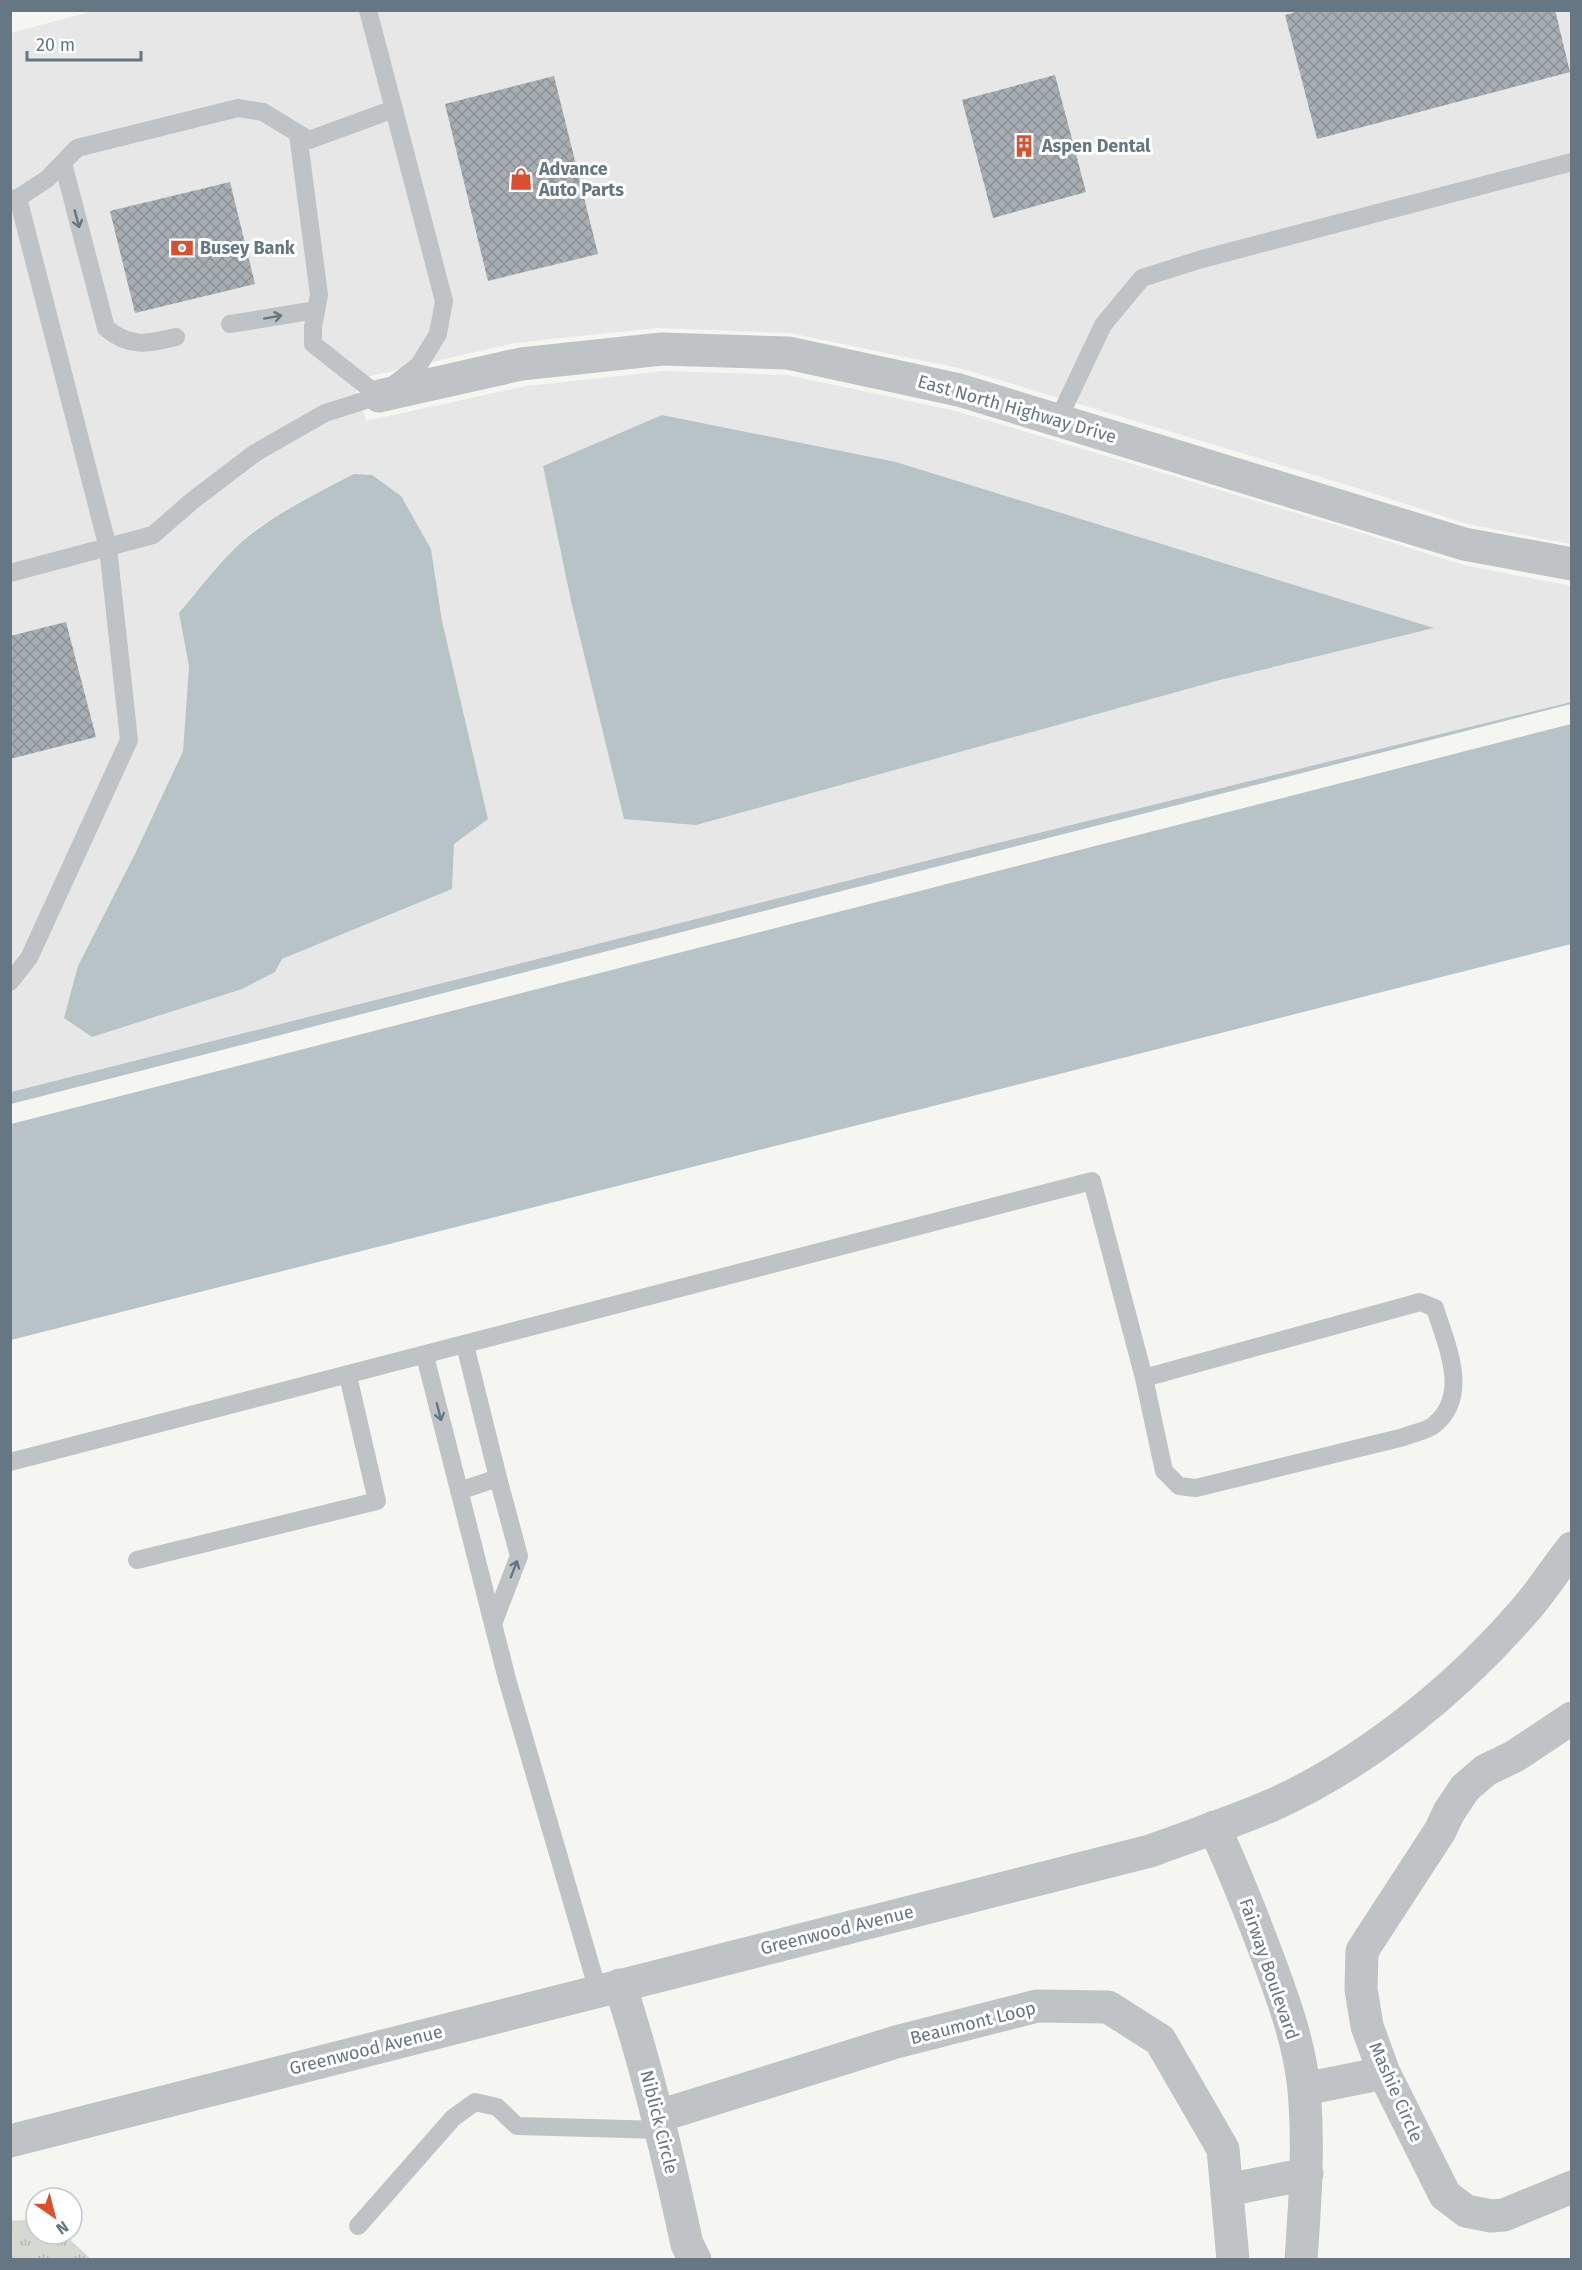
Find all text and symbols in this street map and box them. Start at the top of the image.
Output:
scale bar [27,24,141,62]
text: 20 m [36,34,75,56]
building icon: Aspen Dental [1011,133,1037,159]
place label: Aspen Dental [1041,135,1151,157]
place label: Advance Auto Parts [538,158,624,201]
shop icon: Advance Auto Parts [508,166,534,192]
one-way arrow [72,209,84,228]
bank icon: Busey Bank [169,235,195,261]
place label: Busey Bank [200,237,296,259]
one-way arrow [263,311,282,322]
street label: East North Highway Drive [915,370,1119,448]
one-way arrow [434,1402,446,1421]
one-way arrow [509,1561,520,1579]
street label: Fairway Boulevard [1235,1896,1303,2042]
street label: Greenwood Avenue [758,1900,916,1960]
street label: Beaumont Loop [908,1997,1038,2049]
street label: Greenwood Avenue [287,2020,445,2080]
street label: Mashie Circle [1364,2038,1428,2146]
street label: Niblick Circle [635,2068,683,2176]
north arrow [24,2186,84,2246]
text: N [53,2217,72,2239]

